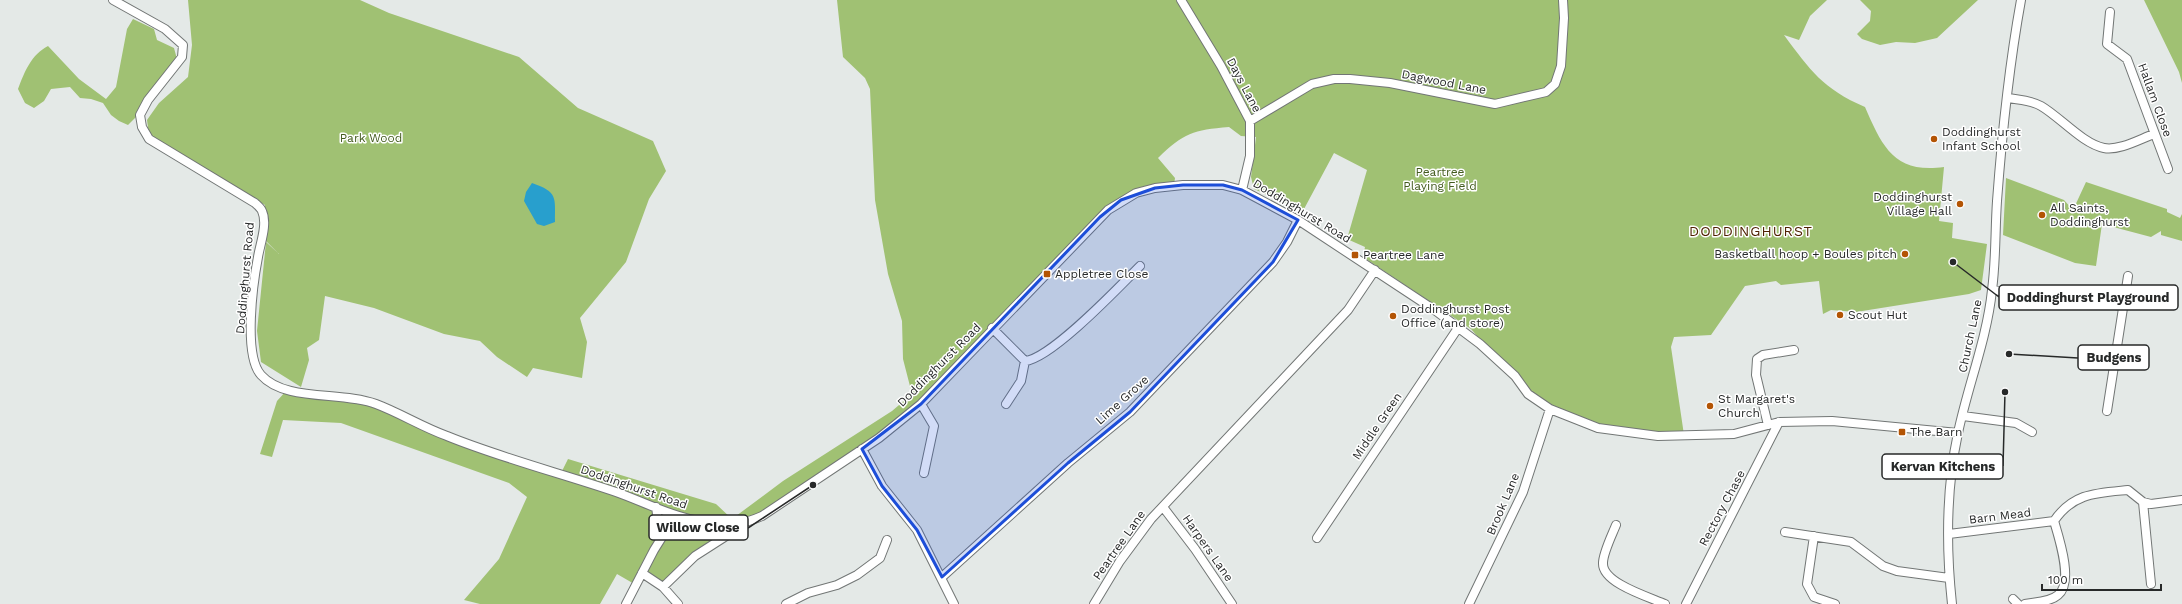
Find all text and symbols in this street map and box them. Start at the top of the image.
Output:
street label: Days Lane [1224,55,1264,115]
street label: Hallam Close [2135,61,2175,139]
street label: Dagwood Lane [1401,67,1488,97]
place label: Doddinghurst Infant School [1942,125,2021,153]
park label: Park Wood [340,131,402,145]
marker: Doddinghurst Infant School [1929,134,1939,144]
park label: Peartree Playing Field [1403,165,1477,193]
street label: Doddinghurst Road [1250,176,1354,246]
place label: Doddinghurst Village Hall [1873,190,1952,218]
marker: Doddinghurst Village Hall [1955,199,1965,209]
place label: All Saints, Doddinghurst [2050,201,2129,229]
marker: All Saints, Doddinghurst [2037,210,2047,220]
street label: Doddinghurst Road [233,222,257,334]
district label: DODDINGHURST [1689,223,1813,239]
place label: Basketball hoop + Boules pitch [1714,247,1897,261]
place label: Peartree Lane [1363,248,1445,262]
marker: Basketball hoop + Boules pitch [1900,249,1910,259]
marker: Peartree Lane [1350,250,1360,260]
place label: Appletree Close [1055,267,1148,281]
marker: Appletree Close [1042,269,1052,279]
callout: Doddinghurst Playground [1999,285,2178,310]
text: Doddinghurst Playground [2007,290,2169,305]
street label: Church Lane [1955,298,1985,374]
place label: Doddinghurst Post Office (and store) [1401,302,1510,330]
place label: Scout Hut [1848,308,1907,322]
marker: Scout Hut [1835,310,1845,320]
marker: Doddinghurst Post Office (and store) [1388,311,1398,321]
street label: Doddinghurst Road [894,320,984,410]
callout: Budgens [2078,345,2149,370]
text: Budgens [2087,350,2142,365]
street label: Lime Grove [1093,372,1151,427]
street label: Middle Green [1349,390,1405,462]
place label: St Margaret's Church [1718,392,1795,420]
marker: St Margaret's Church [1705,401,1715,411]
place label: The Barn [1910,425,1962,439]
marker: The Barn [1897,427,1907,437]
callout: Kervan Kitchens [1882,454,2003,479]
text: Kervan Kitchens [1891,459,1995,474]
street label: Doddinghurst Road [579,462,689,512]
street label: Rectory Chase [1696,467,1748,548]
street label: Brook Lane [1484,471,1522,537]
street label: Barn Mead [1968,505,2032,527]
street label: Peartree Lane [1090,508,1148,582]
street label: Harpers Lane [1180,512,1236,584]
callout: Willow Close [649,515,748,540]
text: Willow Close [656,520,740,535]
scale bar [2042,566,2161,592]
text: 100 m [2048,573,2083,587]

